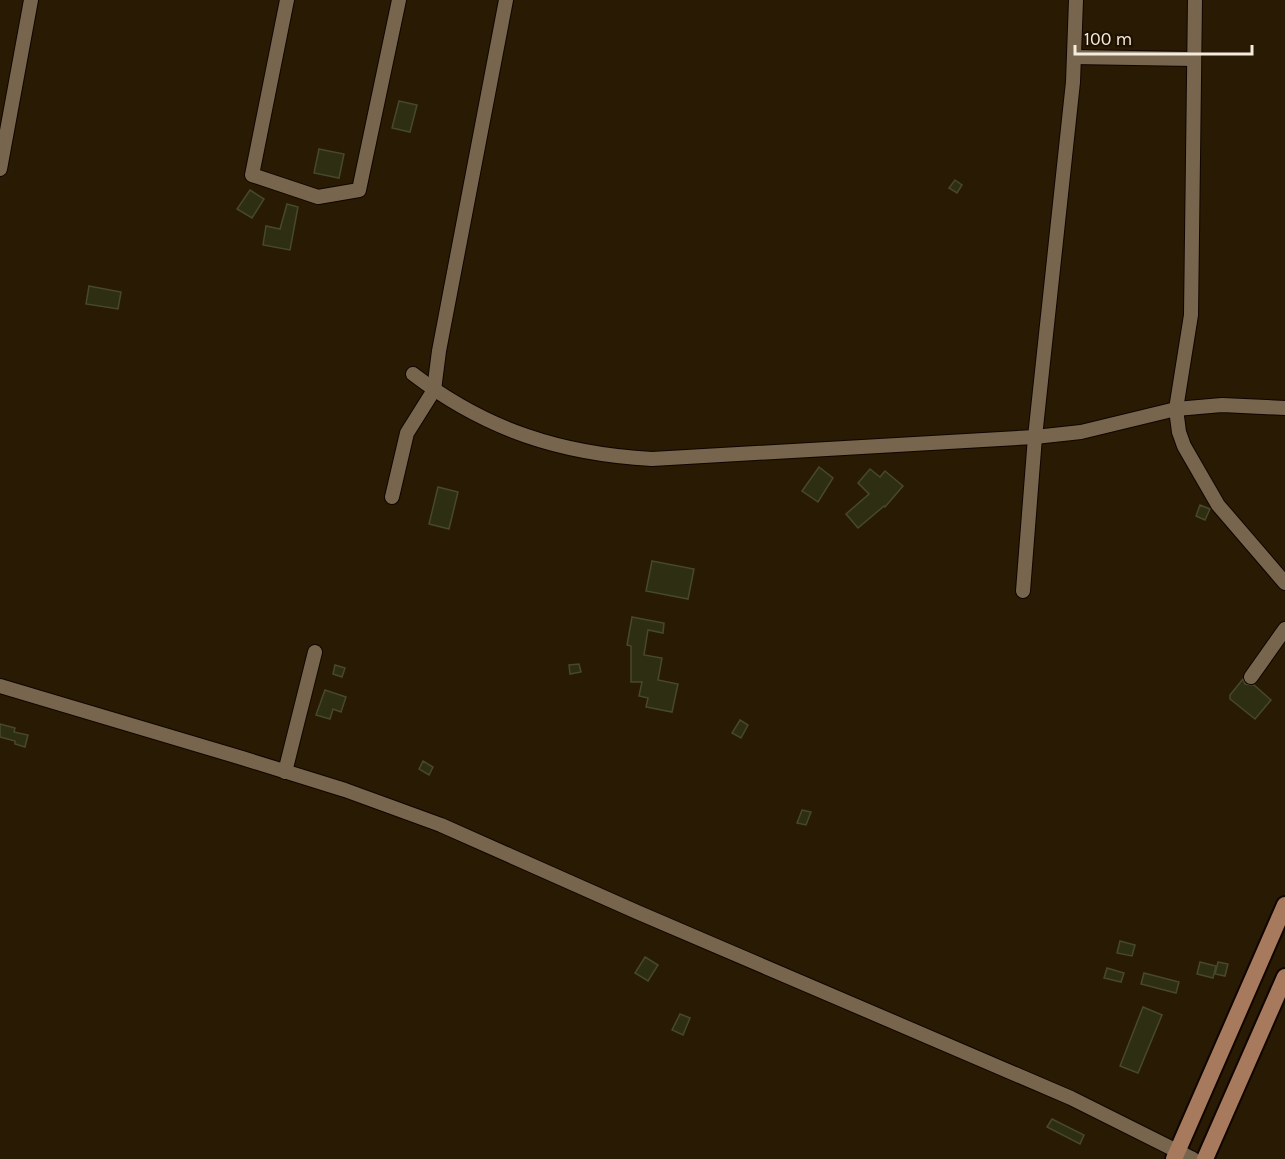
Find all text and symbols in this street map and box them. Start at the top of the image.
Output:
scale bar [1075,18,1252,56]
text: 100 m [1084,28,1132,50]

